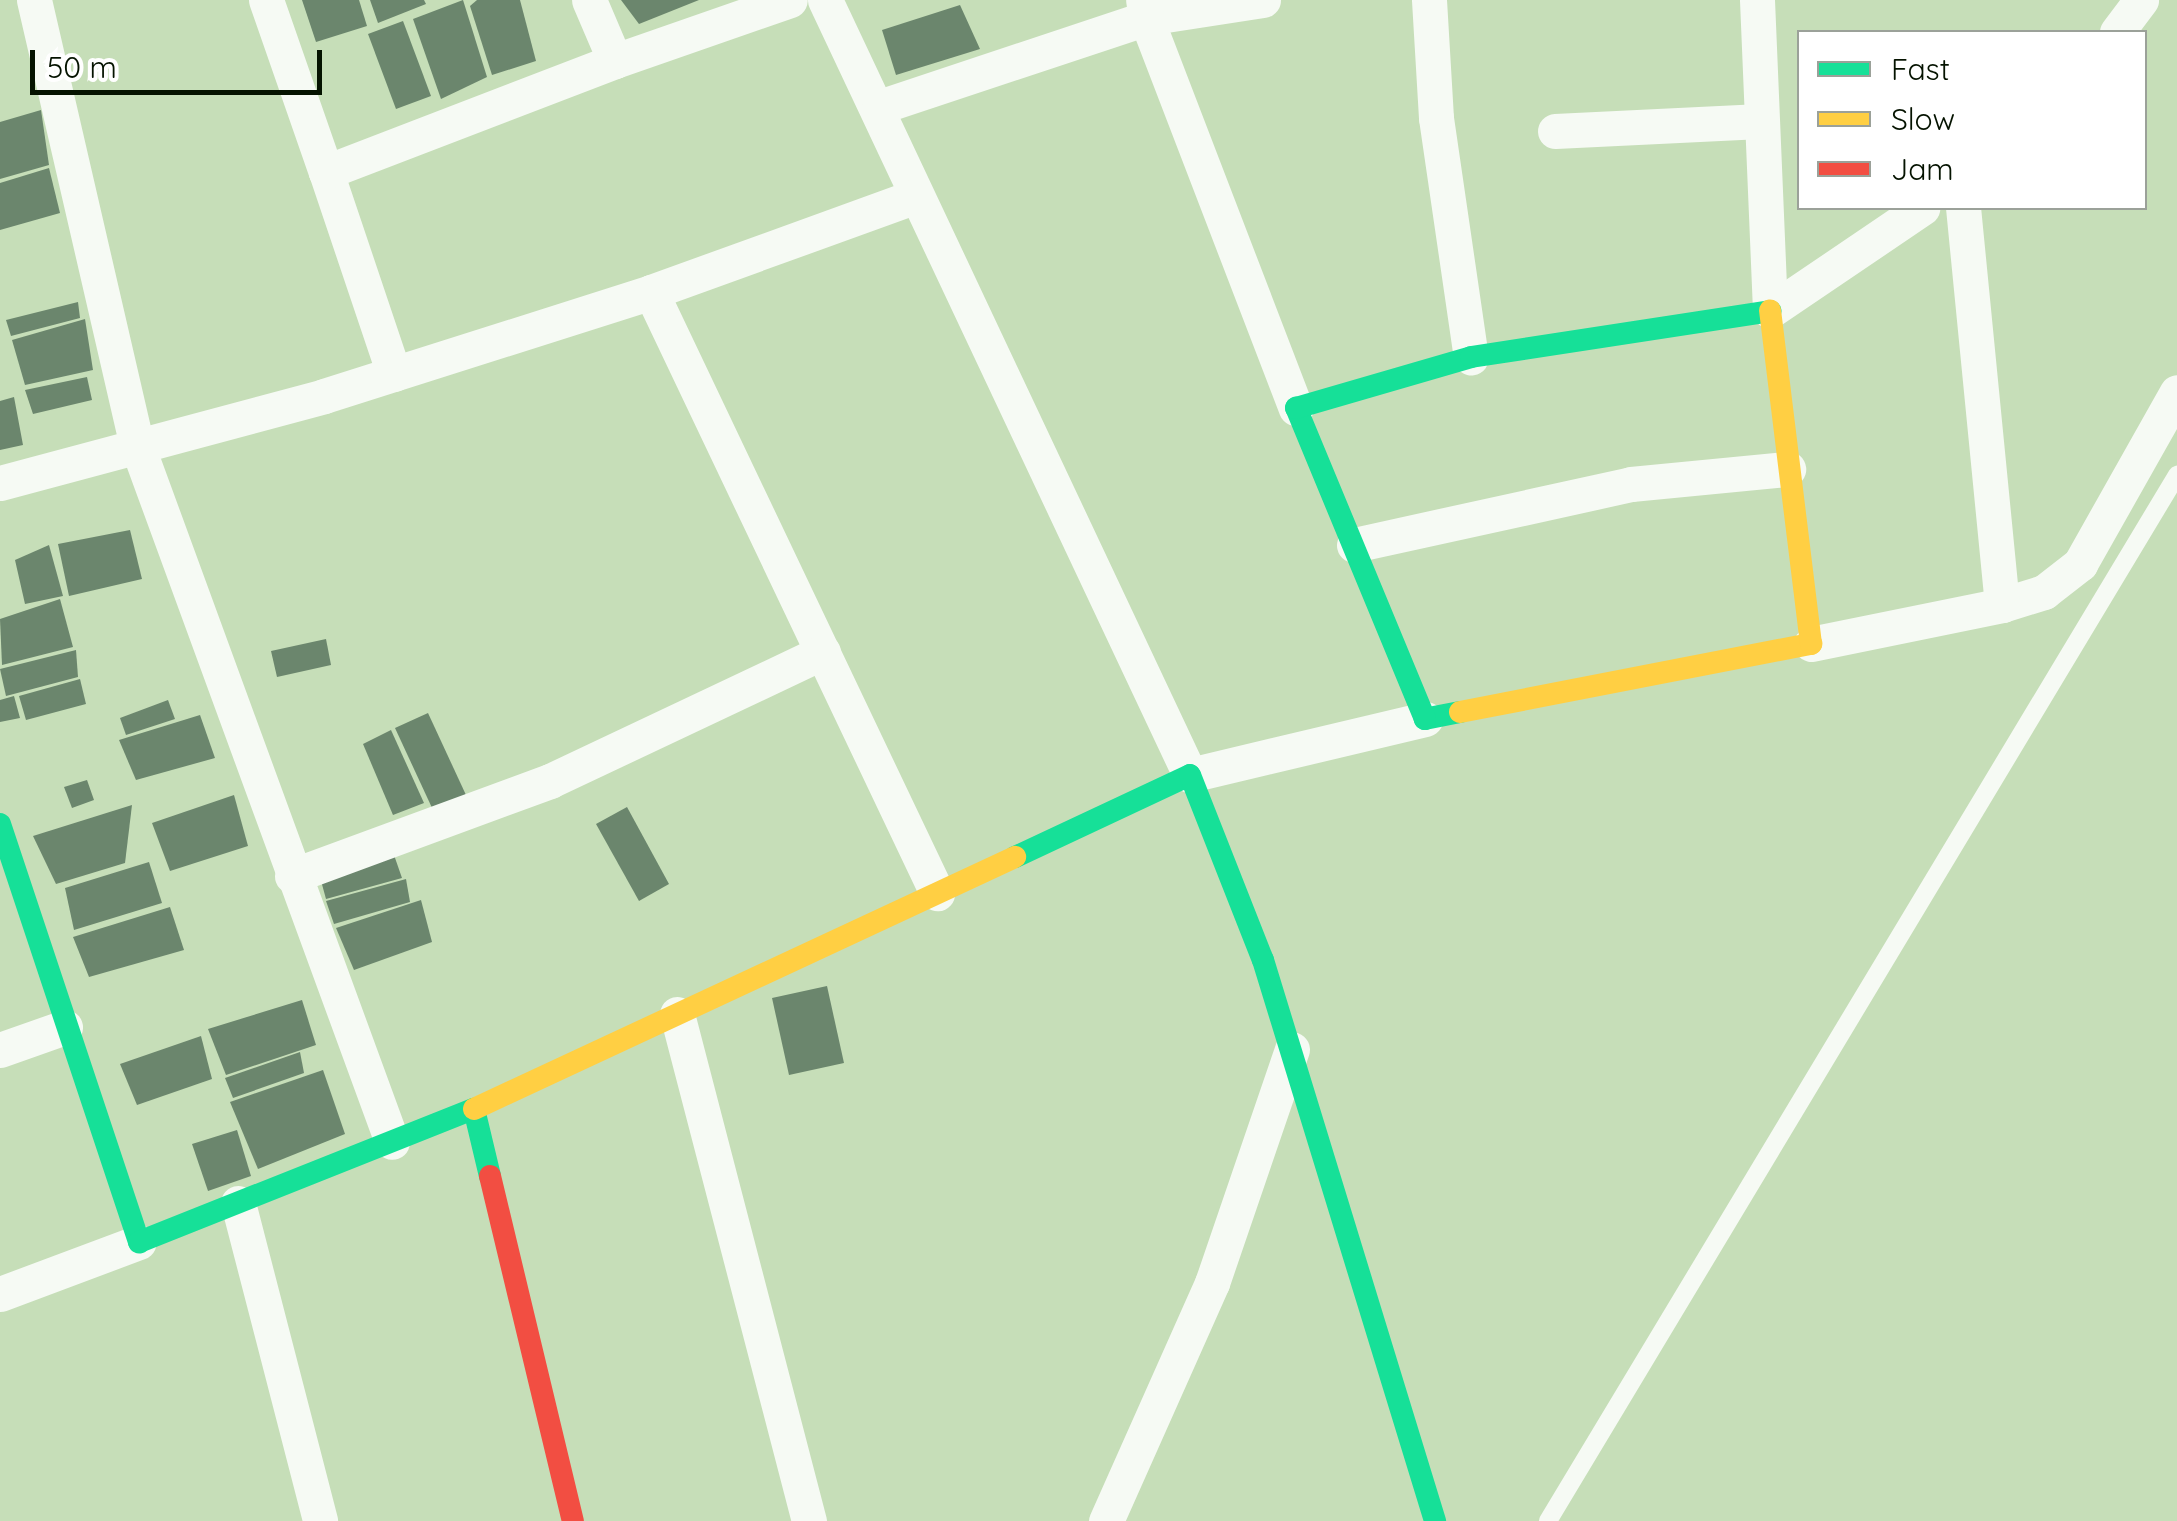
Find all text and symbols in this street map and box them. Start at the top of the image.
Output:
scale bar [35,30,328,92]
legend [1797,30,2147,210]
text: 50 m [47,48,117,86]
text: Fast [1891,50,1950,88]
text: Slow [1891,100,1955,138]
text: Jam [1891,150,1954,188]

